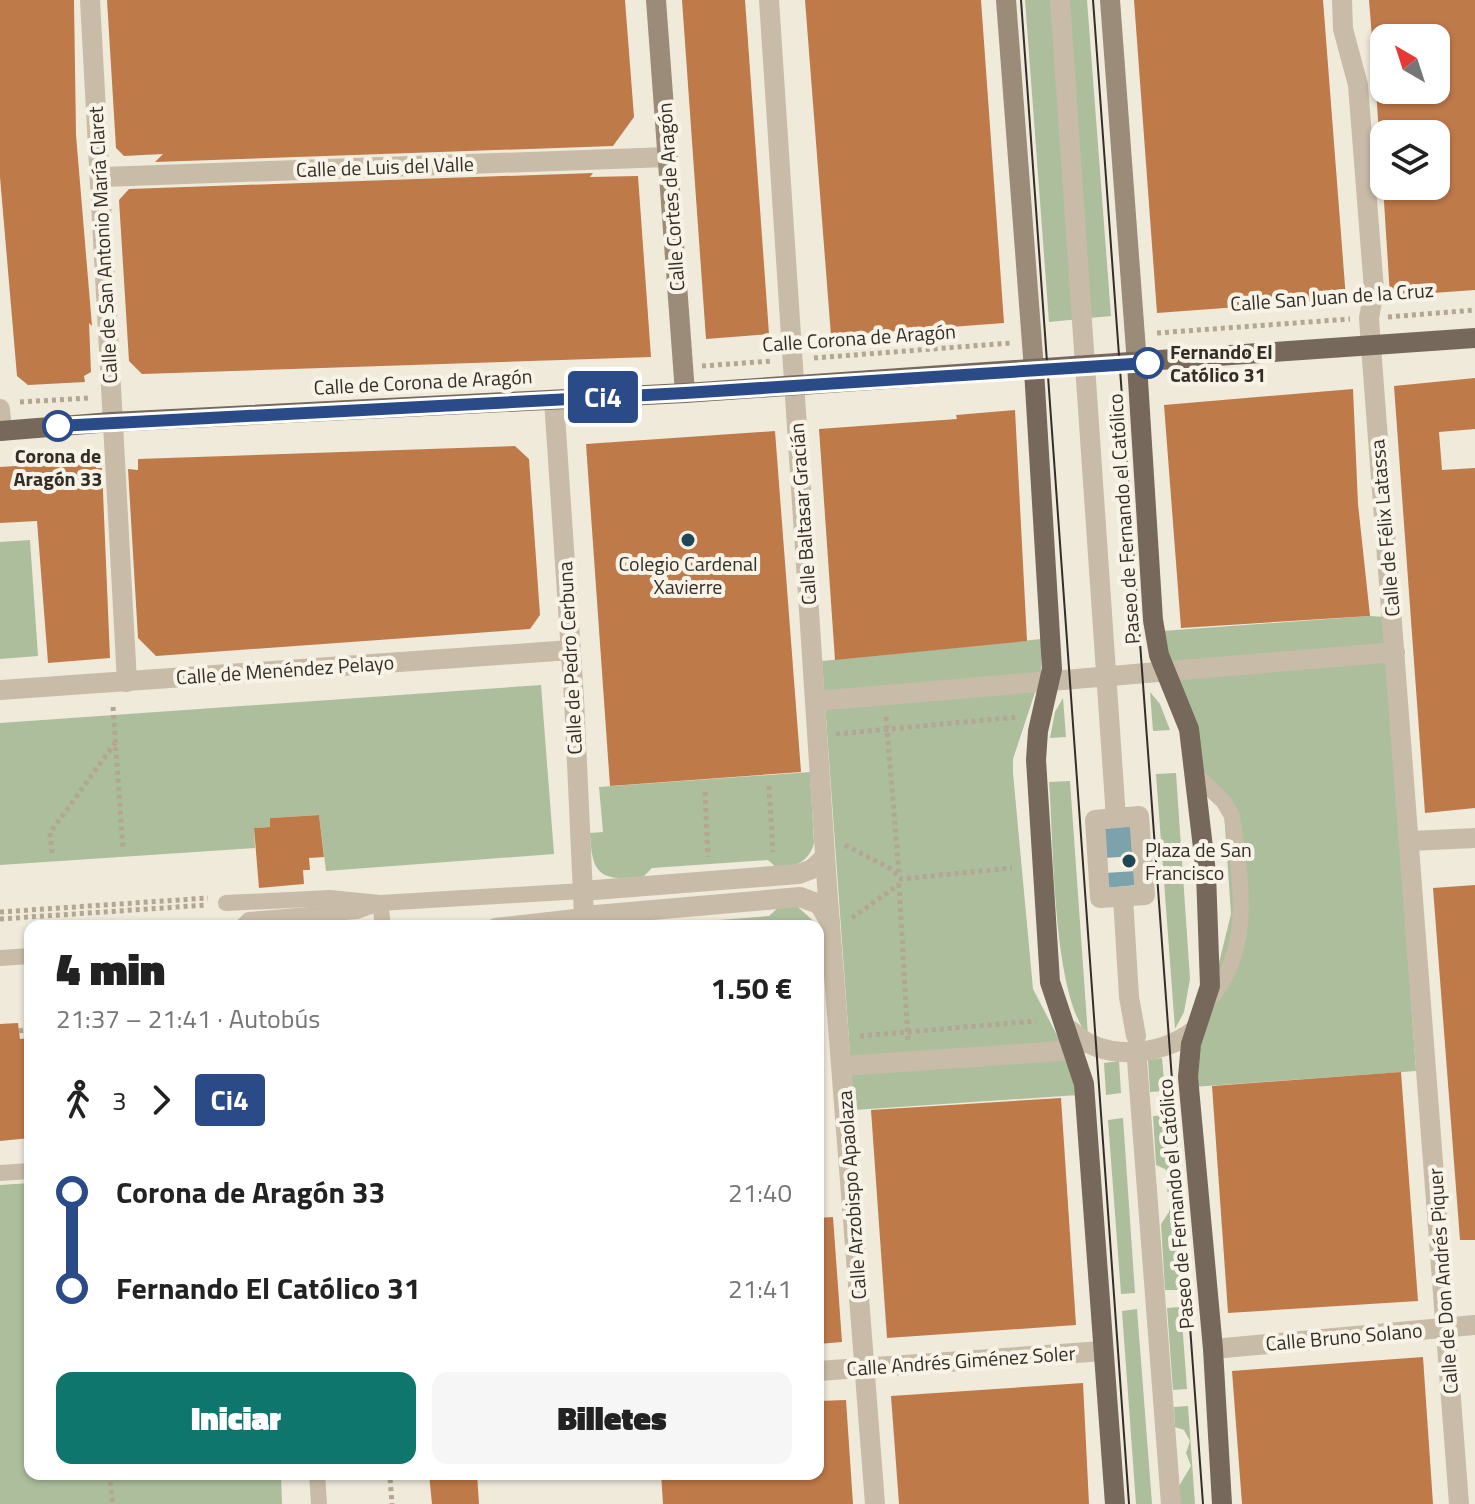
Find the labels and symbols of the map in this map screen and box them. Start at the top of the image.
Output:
north arrow [1370,24,1450,104]
street label: Calle Cortes de Aragón [648,102,693,292]
street label: Calle de San Antonio María Claret [80,105,125,385]
street label: Calle de Luis del Valle [295,148,475,185]
street label: Calle San Juan de la Cruz [1229,274,1435,319]
street label: Calle Corona de Aragón [761,315,957,360]
place label: Fernando El Católico 31 [1170,336,1273,390]
marker: Fernando El Católico 31 [1133,348,1163,378]
street label: Calle de Corona de Aragón [313,360,533,403]
line badge: Ci4 [557,371,649,423]
street label: Paseo de Fernando el Católico [1099,393,1148,645]
marker: Corona de Aragón 33 [43,411,73,441]
street label: Calle Baltasar Gracián [781,422,824,606]
street label: Calle de Félix Latassa [1361,438,1408,618]
place label: Corona de Aragón 33 [14,440,102,494]
marker: Colegio Cardenal Xavierre [679,531,697,549]
place label: Colegio Cardenal Xavierre [618,548,758,602]
street label: Calle de Pedro Cerbuna [549,561,590,755]
street label: Calle de Menéndez Pelayo [175,646,395,693]
place label: Plaza de San Francisco [1145,834,1252,888]
marker: Plaza de San Francisco [1120,852,1138,870]
street label: Paseo de Fernando el Católico [1149,1078,1202,1331]
street label: Calle Arzobispo Apaolaza [829,1089,874,1301]
street label: Calle de Don Andrés Piquer [1419,1167,1466,1395]
street label: Calle Bruno Solano [1264,1314,1424,1359]
street label: Calle Andrés Giménez Soler [846,1337,1076,1384]

